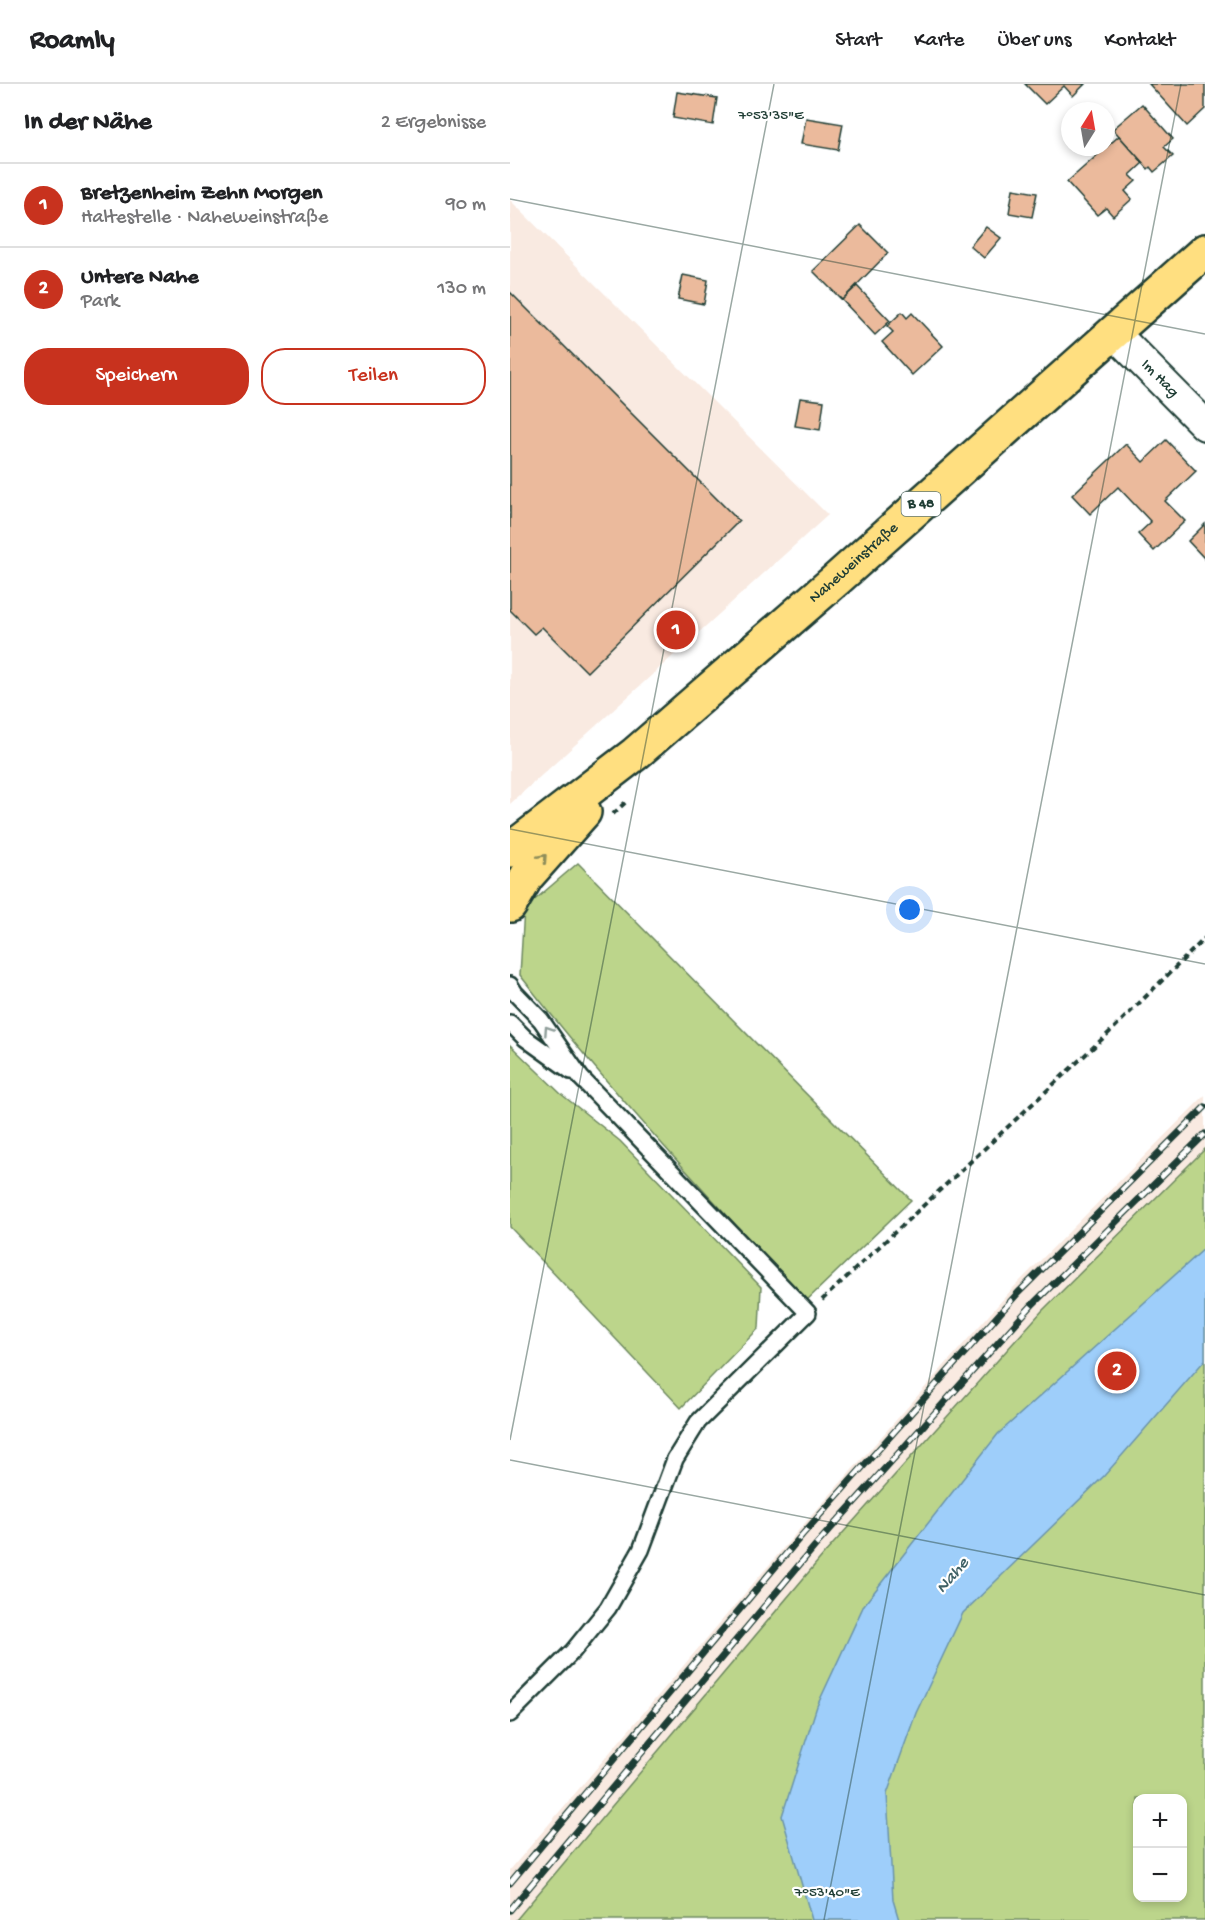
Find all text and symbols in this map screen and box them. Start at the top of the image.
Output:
text: Roamly [30,25,115,58]
text: Start [835,29,881,54]
text: Karte [914,29,964,54]
text: Über uns [997,29,1071,54]
text: Kontakt [1104,29,1175,54]
north arrow [1061,102,1115,156]
text: 7°53'35"E [737,107,804,125]
text: In der Nähe [24,108,152,139]
text: 2 Ergebnisse [381,112,486,135]
text: Bretzenheim Zehn Morgen [81,181,323,207]
text: 1 [39,194,48,217]
text: 90 m [446,194,486,217]
text: Haltestelle · Naheweinstraße [81,207,328,230]
text: Untere Nahe [81,265,199,291]
text: 2 [39,278,48,301]
text: 130 m [437,278,486,301]
text: Park [81,291,119,314]
button: Speichern [24,348,249,405]
button: Teilen [261,348,486,405]
street label: Im Hag [1136,356,1182,402]
road number: B 48 [902,492,940,516]
street label: Naheweinstraße [806,518,903,608]
pin: 1 [656,608,696,652]
one-way arrow [536,854,547,865]
your location [895,895,924,924]
one-way arrow [544,1025,555,1036]
pin: 2 [1098,1348,1136,1394]
water label: Nahe [932,1553,975,1598]
map controls [1133,1794,1187,1902]
button: + [1133,1794,1187,1848]
button: − [1133,1848,1187,1902]
text: 7°53'40"E [793,1884,860,1902]

